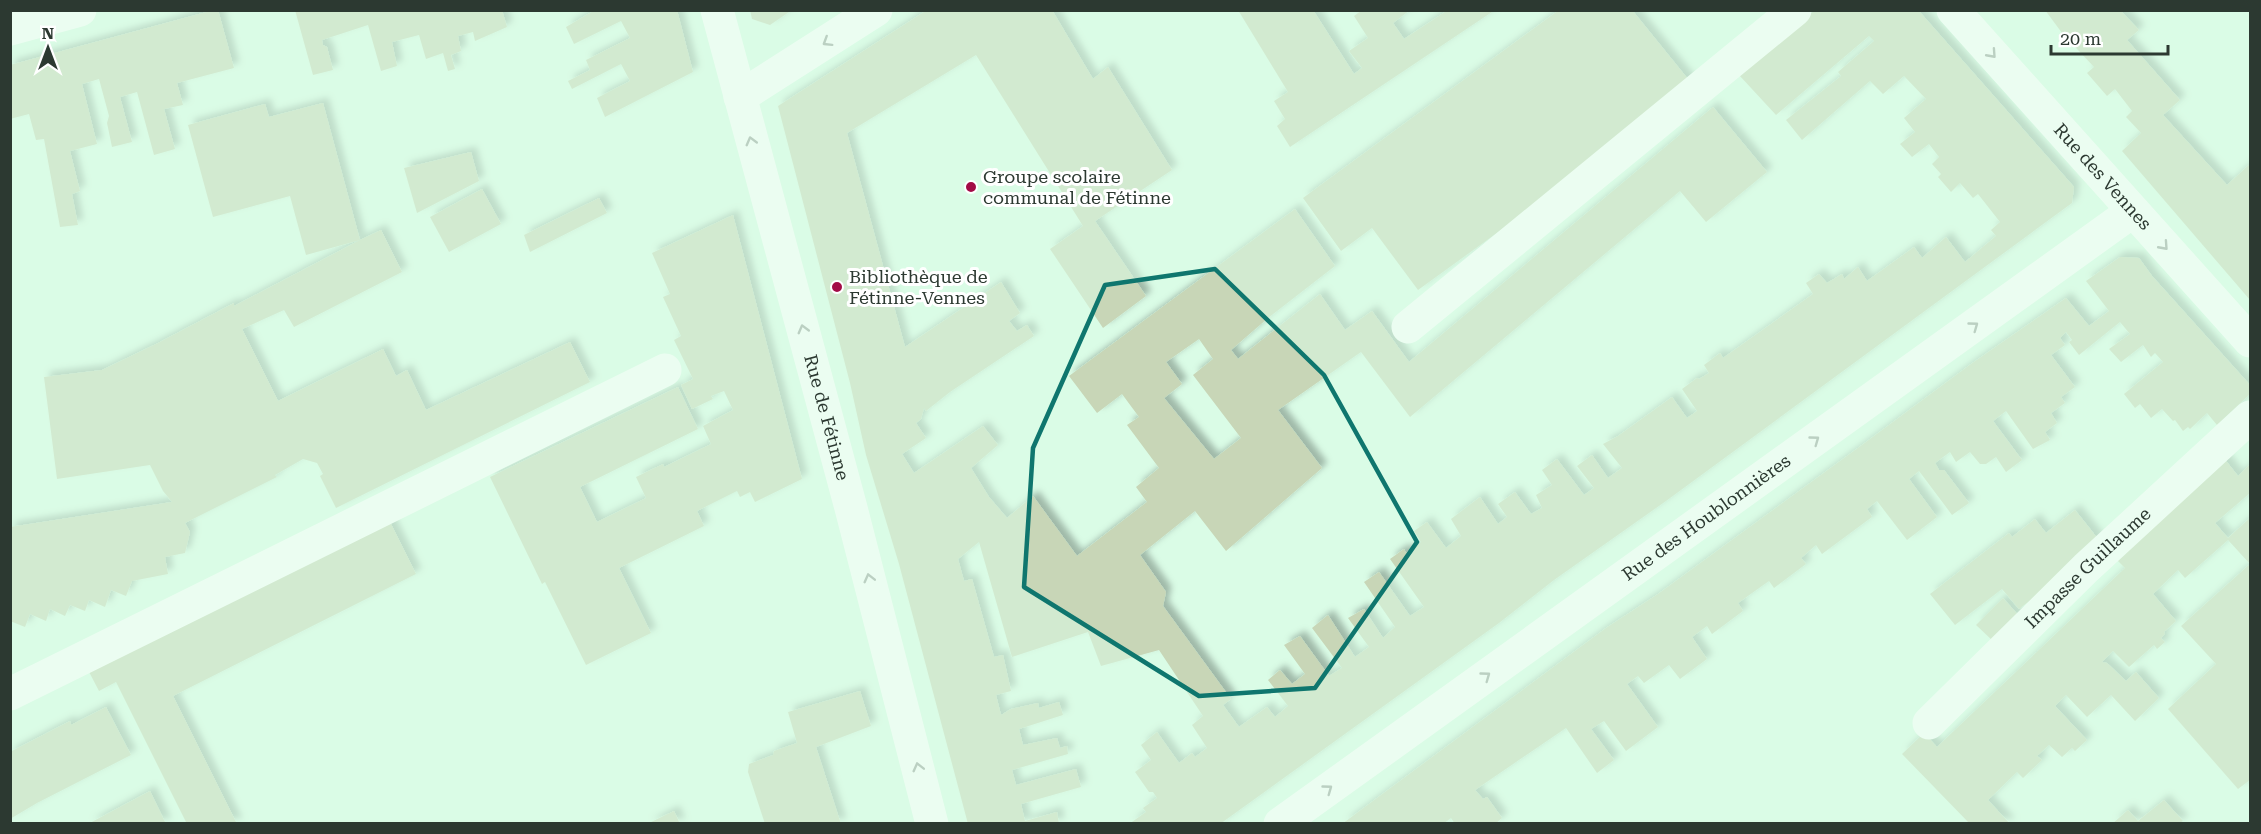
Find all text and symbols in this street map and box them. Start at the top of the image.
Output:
north arrow [18,18,78,78]
scale bar [2051,18,2168,56]
text: N [42,24,54,43]
text: 20 m [2060,28,2101,49]
one-way arrow [823,35,834,46]
one-way arrow [1985,47,1996,58]
street label: Rue des Vennes [2050,119,2156,234]
one-way arrow [746,136,758,146]
place label: Groupe scolaire communal de Fétinne [983,166,1171,208]
marker: Groupe scolaire communal de Fétinne [964,180,978,194]
one-way arrow [2157,239,2168,250]
place label: Bibliothèque de Fétinne-Vennes [849,266,988,308]
marker: Bibliothèque de Fétinne-Vennes [830,280,844,294]
one-way arrow [1967,322,1978,333]
one-way arrow [797,324,810,334]
street label: Rue de Fétinne [800,352,854,483]
one-way arrow [1809,436,1820,447]
street label: Rue des Houblonnières [1618,450,1794,585]
street label: Impasse Guillaume [2020,503,2155,632]
one-way arrow [864,573,877,583]
one-way arrow [1480,672,1491,683]
one-way arrow [912,762,925,772]
one-way arrow [1321,786,1332,797]

